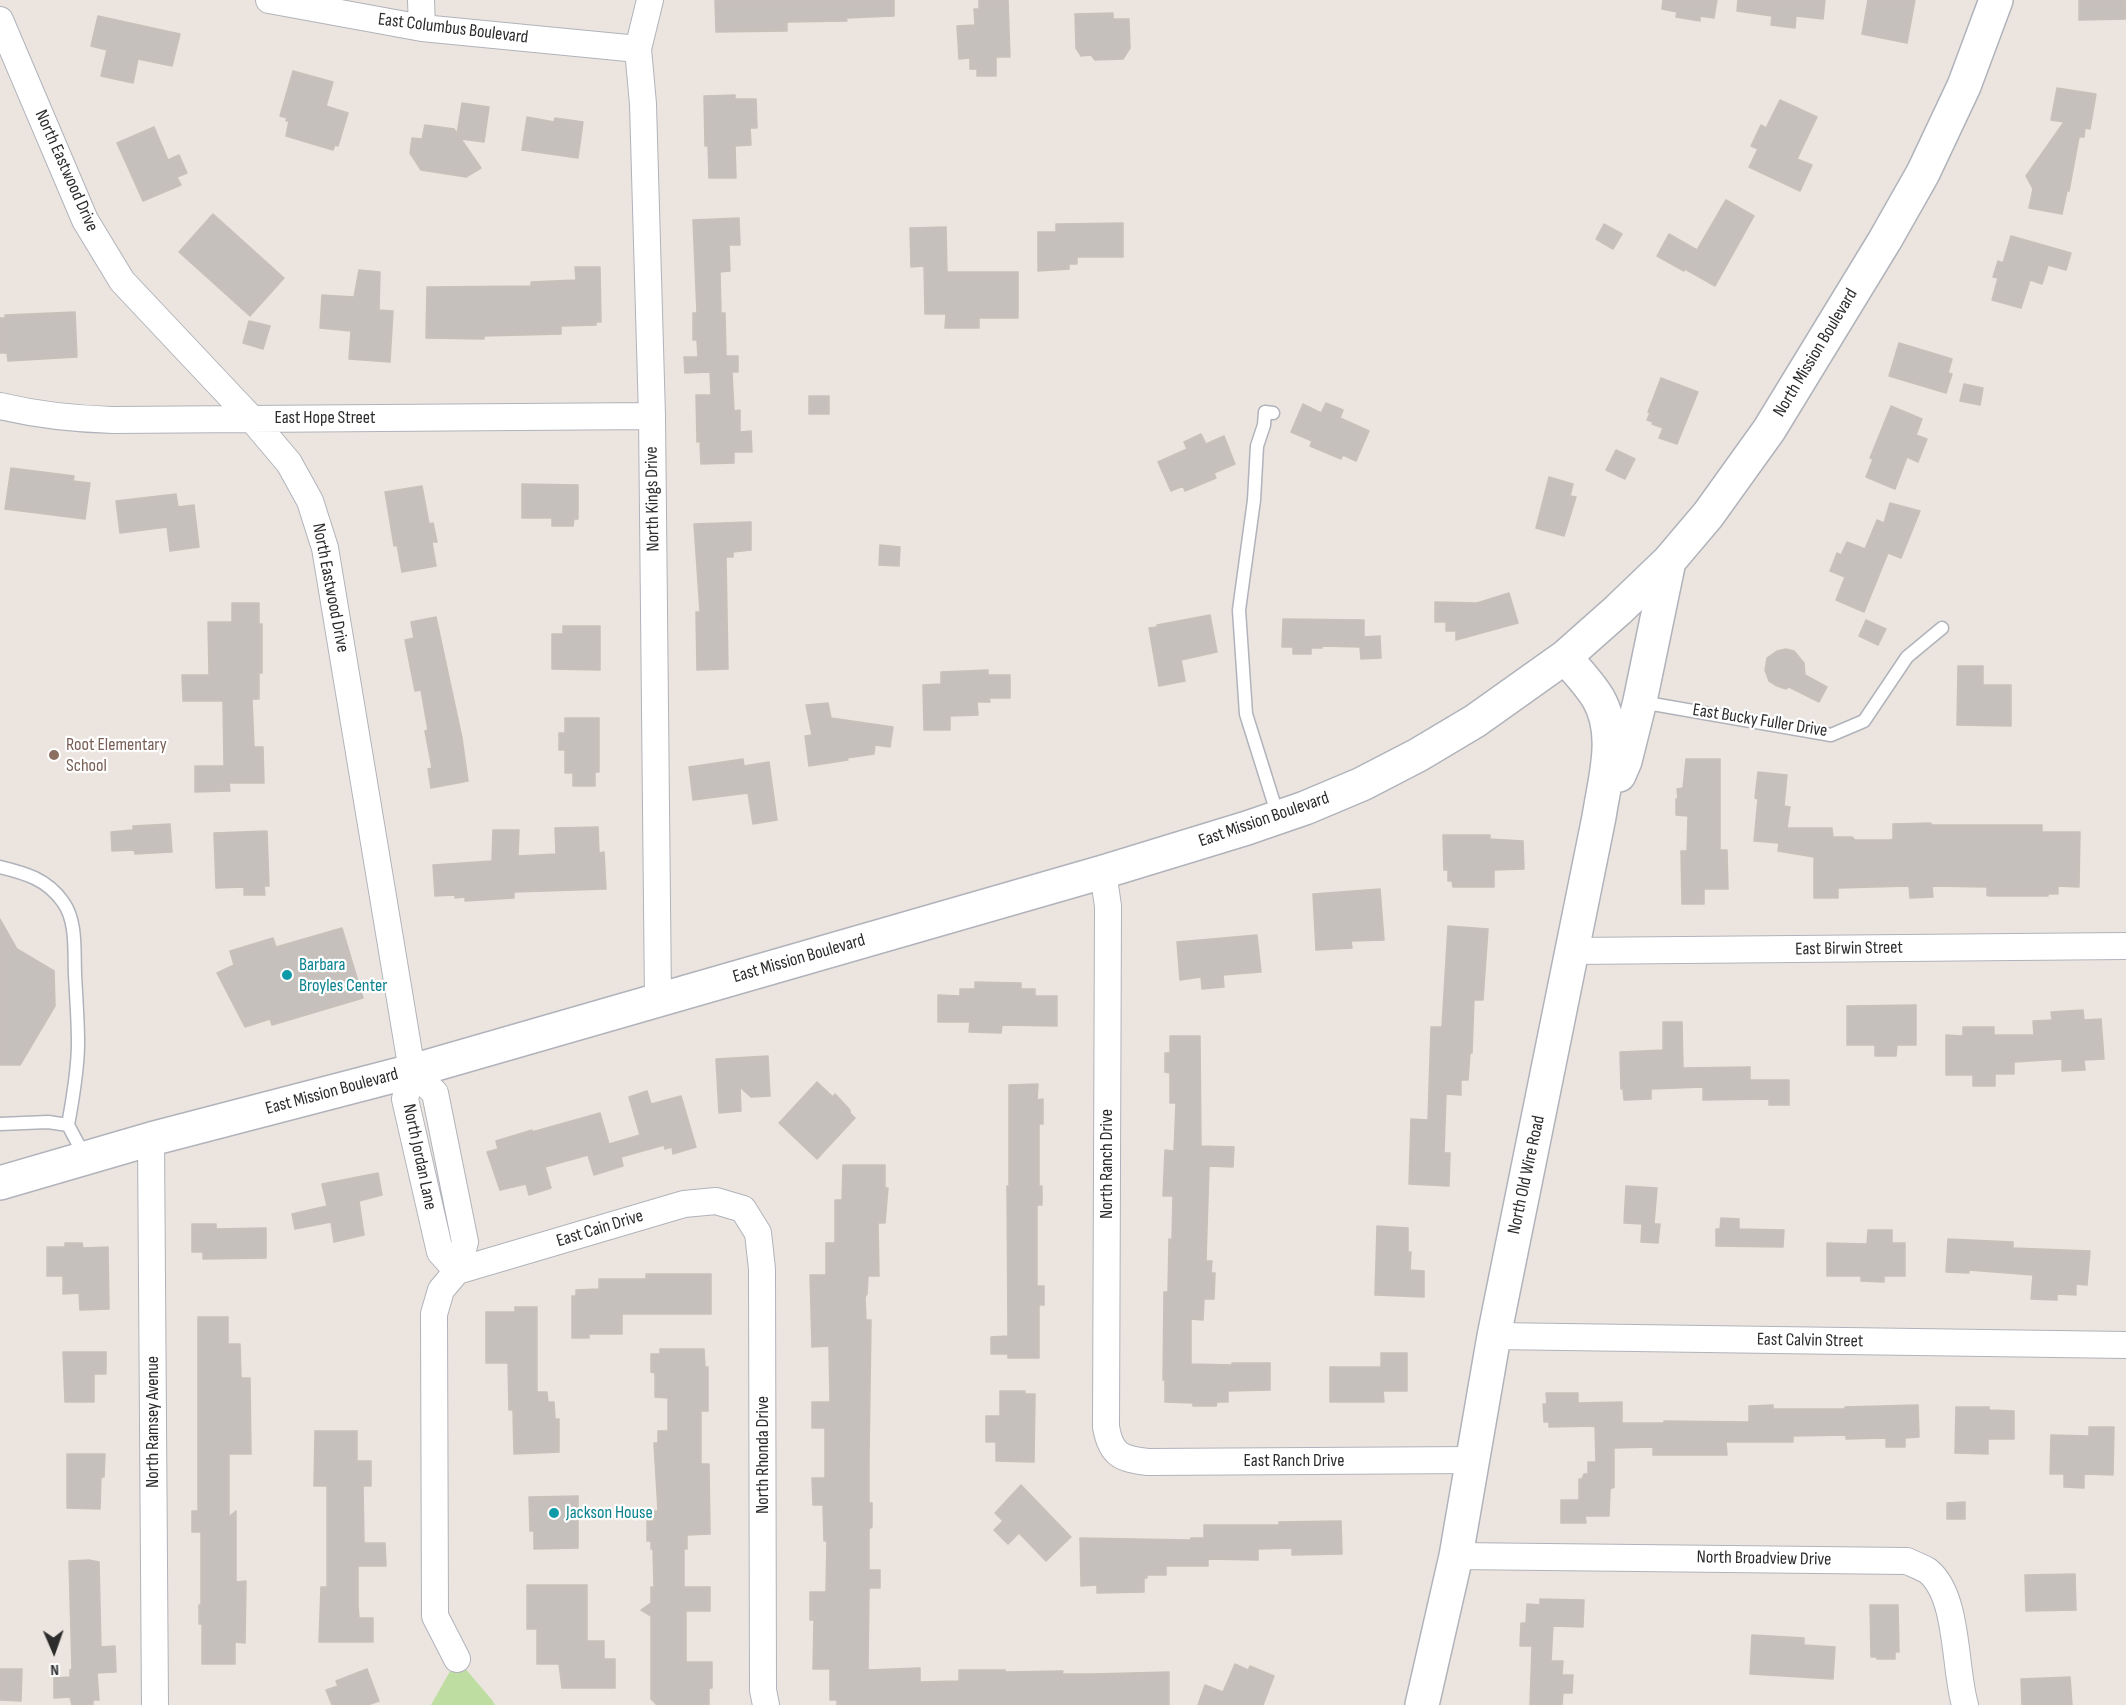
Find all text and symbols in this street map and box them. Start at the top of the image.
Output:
street label: East Columbus Boulevard [377,9,529,49]
street label: North Eastwood Drive [30,107,102,235]
street label: North Mission Boulevard [1769,285,1863,421]
street label: East Hope Street [274,407,376,429]
street label: North Kings Drive [641,446,665,552]
street label: North Eastwood Drive [307,522,353,654]
street label: East Bucky Fuller Drive [1691,700,1829,742]
place label: Root Elementary School [66,734,167,777]
marker: Root Elementary School [47,748,61,762]
street label: East Mission Boulevard [1196,788,1332,852]
street label: East Mission Boulevard [730,930,868,988]
street label: East Birwin Street [1795,937,1903,961]
place label: Barbara Broyles Center [299,954,387,996]
marker: Barbara Broyles Center [280,968,294,982]
street label: East Mission Boulevard [263,1064,401,1120]
street label: North Jordan Lane [397,1102,441,1212]
street label: North Ranch Drive [1096,1109,1118,1219]
street label: North Old Wire Road [1504,1114,1550,1236]
street label: East Cain Drive [554,1206,646,1252]
street label: East Calvin Street [1757,1329,1863,1353]
street label: North Ramsey Avenue [142,1356,164,1488]
street label: North Rhonda Drive [752,1396,774,1514]
street label: East Ranch Drive [1244,1450,1344,1472]
place label: Jackson House [566,1502,653,1524]
marker: Jackson House [547,1506,561,1520]
street label: North Broadview Drive [1696,1547,1832,1571]
north arrow [24,1621,84,1681]
text: N [50,1660,59,1679]

